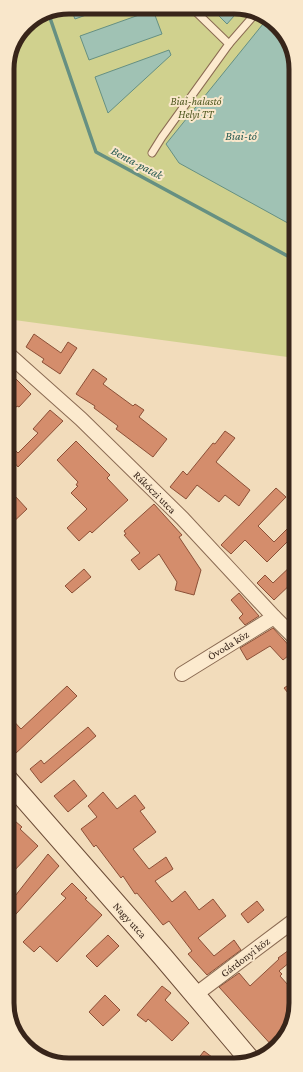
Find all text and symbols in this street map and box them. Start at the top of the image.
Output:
park label: Biai-halastó Helyi TT [171,95,222,121]
water label: Biai-tó [225,129,258,143]
water label: Benta-patak [109,144,166,183]
street label: Rákóczi utca [131,468,179,516]
street label: Óvoda köz [205,628,251,662]
street label: Nagy utca [110,900,149,941]
street label: Gárdonyi köz [218,934,273,980]

